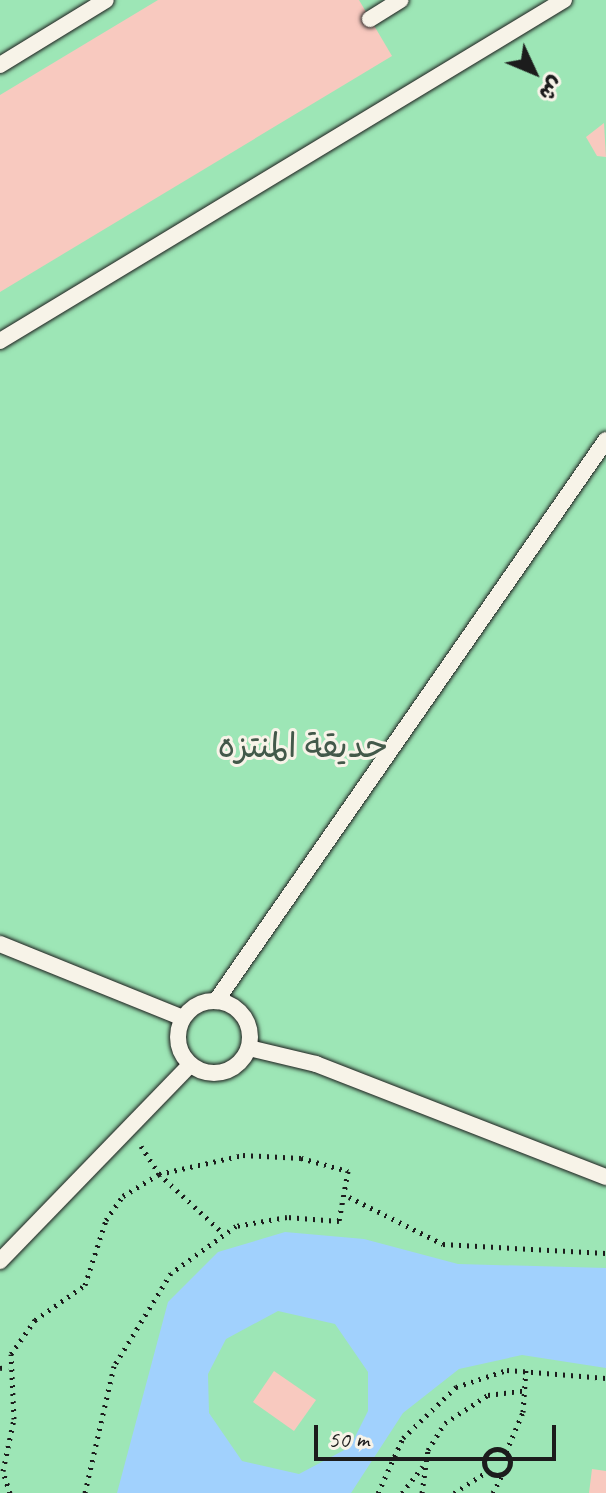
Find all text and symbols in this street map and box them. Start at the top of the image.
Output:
north arrow [494,32,574,112]
text: ش [533,70,570,107]
park label: حديقة المنتزه [218,726,388,766]
scale bar [318,1409,560,1459]
text: 50 m [328,1424,369,1454]

